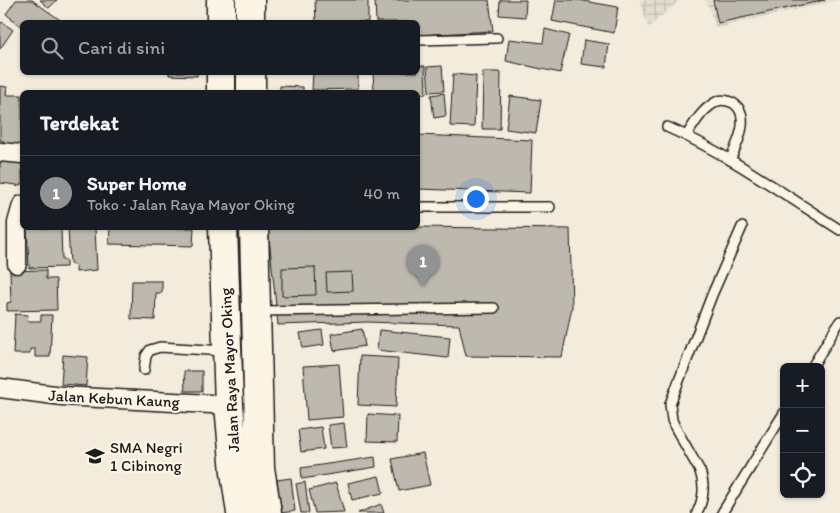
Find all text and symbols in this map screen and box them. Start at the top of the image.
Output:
search box [20,20,420,75]
icon: search [38,34,66,62]
text: Cari di sini [78,36,165,59]
text: Terdekat [40,110,119,135]
text: Super Home [87,172,187,195]
text: 1 [52,184,60,203]
text: 40 m [363,184,400,203]
your location [463,186,489,212]
text: Toko · Jalan Raya Mayor Oking [87,195,295,214]
pin: 1 [407,245,439,286]
street label: Jalan Raya Mayor Oking [216,286,243,453]
map controls [780,363,825,498]
button: + [780,363,825,408]
street label: Jalan Kebun Kaung [48,386,181,411]
button: − [780,408,825,453]
place label: SMA Negri 1 Cibinong [110,438,183,475]
school or university icon: SMA Negri 1 Cibinong [84,445,106,467]
button: locate [780,453,825,498]

